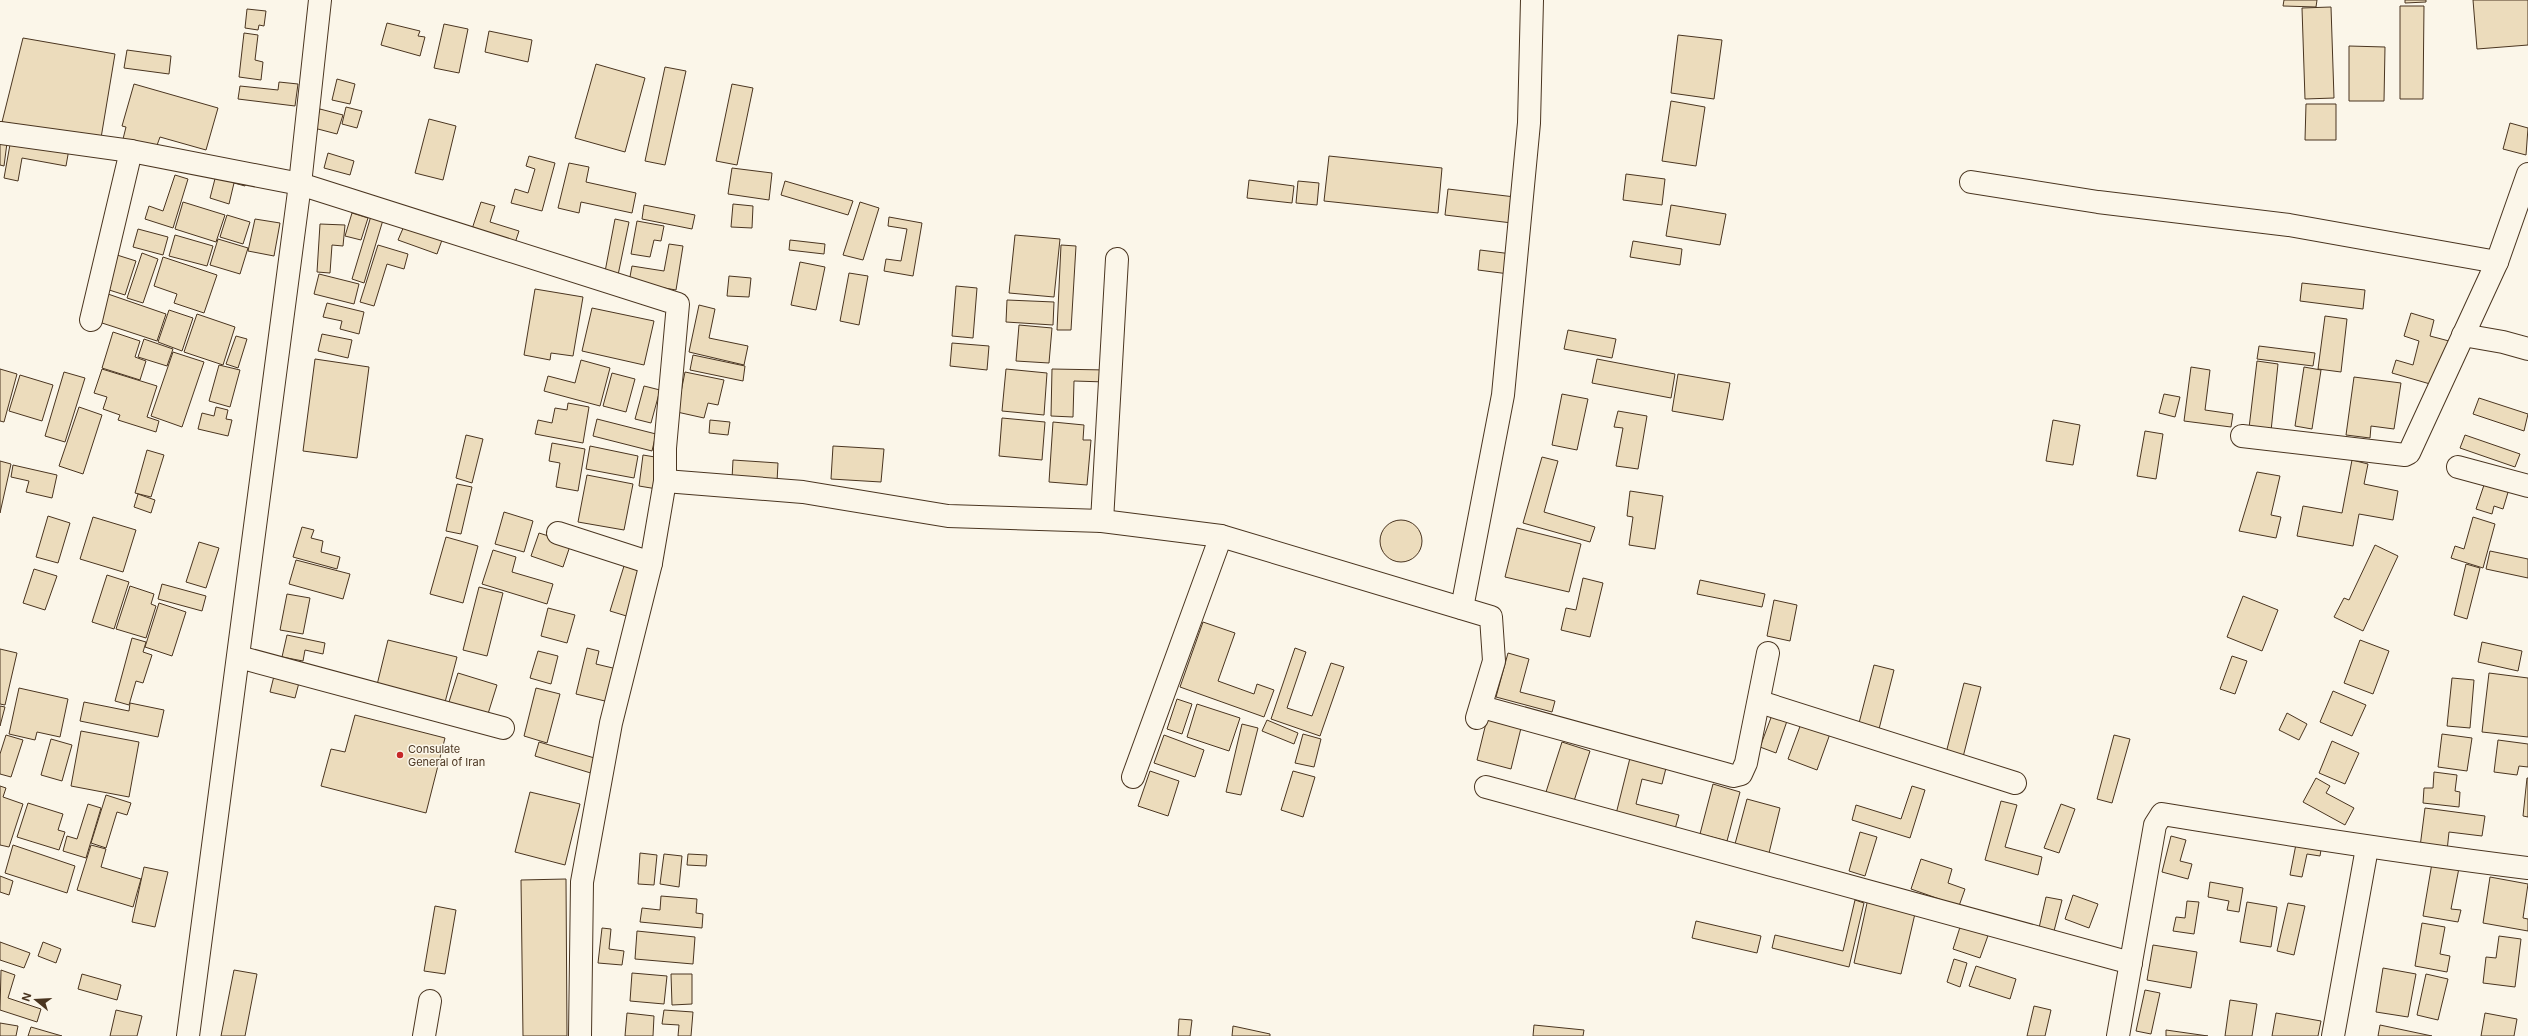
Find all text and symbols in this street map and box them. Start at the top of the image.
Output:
place label: Consulate General of Iran [408,742,485,769]
marker: Consulate General of Iran [395,750,405,760]
north arrow [16,980,56,1020]
text: N [19,991,34,1003]

